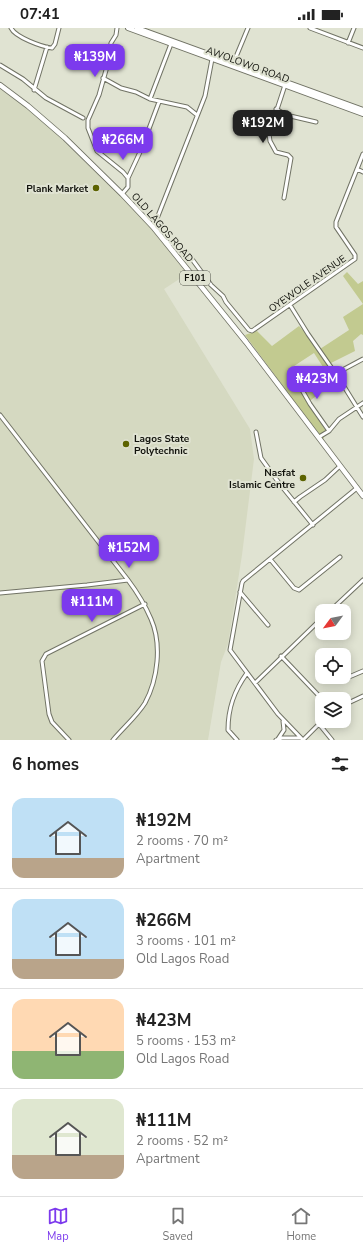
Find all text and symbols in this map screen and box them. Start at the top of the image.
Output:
text: 07:41 [20,4,60,24]
street label: AWOLOWO ROAD [204,43,291,87]
pin: ₦139M [67,44,123,78]
text: ₦139M [74,48,116,66]
pin: ₦192M [235,110,291,144]
text: ₦192M [242,114,284,132]
pin: ₦266M [95,127,151,161]
text: ₦266M [102,131,144,149]
place label: Plank Market [26,182,88,196]
marker: Plank Market [91,183,101,193]
street label: OLD LAGOS ROAD [128,190,196,265]
street label: OYEWOLE AVENUE [266,252,349,316]
road number: F101 [180,271,210,285]
pin: ₦423M [289,366,345,400]
text: ₦423M [296,370,338,388]
place label: Lagos State Polytechnic [134,432,190,458]
marker: Lagos State Polytechnic [121,439,131,449]
place label: Nasfat Islamic Centre [229,466,296,492]
marker: Nasfat Islamic Centre [298,473,308,483]
pin: ₦152M [101,535,157,569]
text: ₦152M [108,539,150,557]
pin: ₦111M [64,589,120,623]
text: ₦111M [71,593,113,611]
north arrow [315,604,351,640]
map controls [315,604,351,728]
button: locate [315,648,351,684]
button: layers [315,692,351,728]
text: 6 homes [12,753,79,776]
icon: filters [329,753,351,775]
text: ₦192M [136,809,192,832]
icon: home [44,814,92,862]
text: 2 rooms · 70 m² [136,832,228,850]
text: Apartment [136,850,199,868]
text: ₦266M [136,909,192,932]
icon: home [44,915,92,963]
text: 3 rooms · 101 m² [136,932,236,950]
text: Old Lagos Road [136,950,229,968]
text: ₦423M [136,1009,192,1032]
icon: home [44,1015,92,1063]
text: 5 rooms · 153 m² [136,1032,236,1050]
text: Old Lagos Road [136,1050,229,1068]
text: ₦111M [136,1109,192,1132]
icon: home [44,1115,92,1163]
text: 2 rooms · 52 m² [136,1132,228,1150]
text: Apartment [136,1150,199,1168]
tab: Map [47,1205,69,1244]
tab: Saved [162,1205,193,1244]
tab: Home [286,1205,316,1244]

